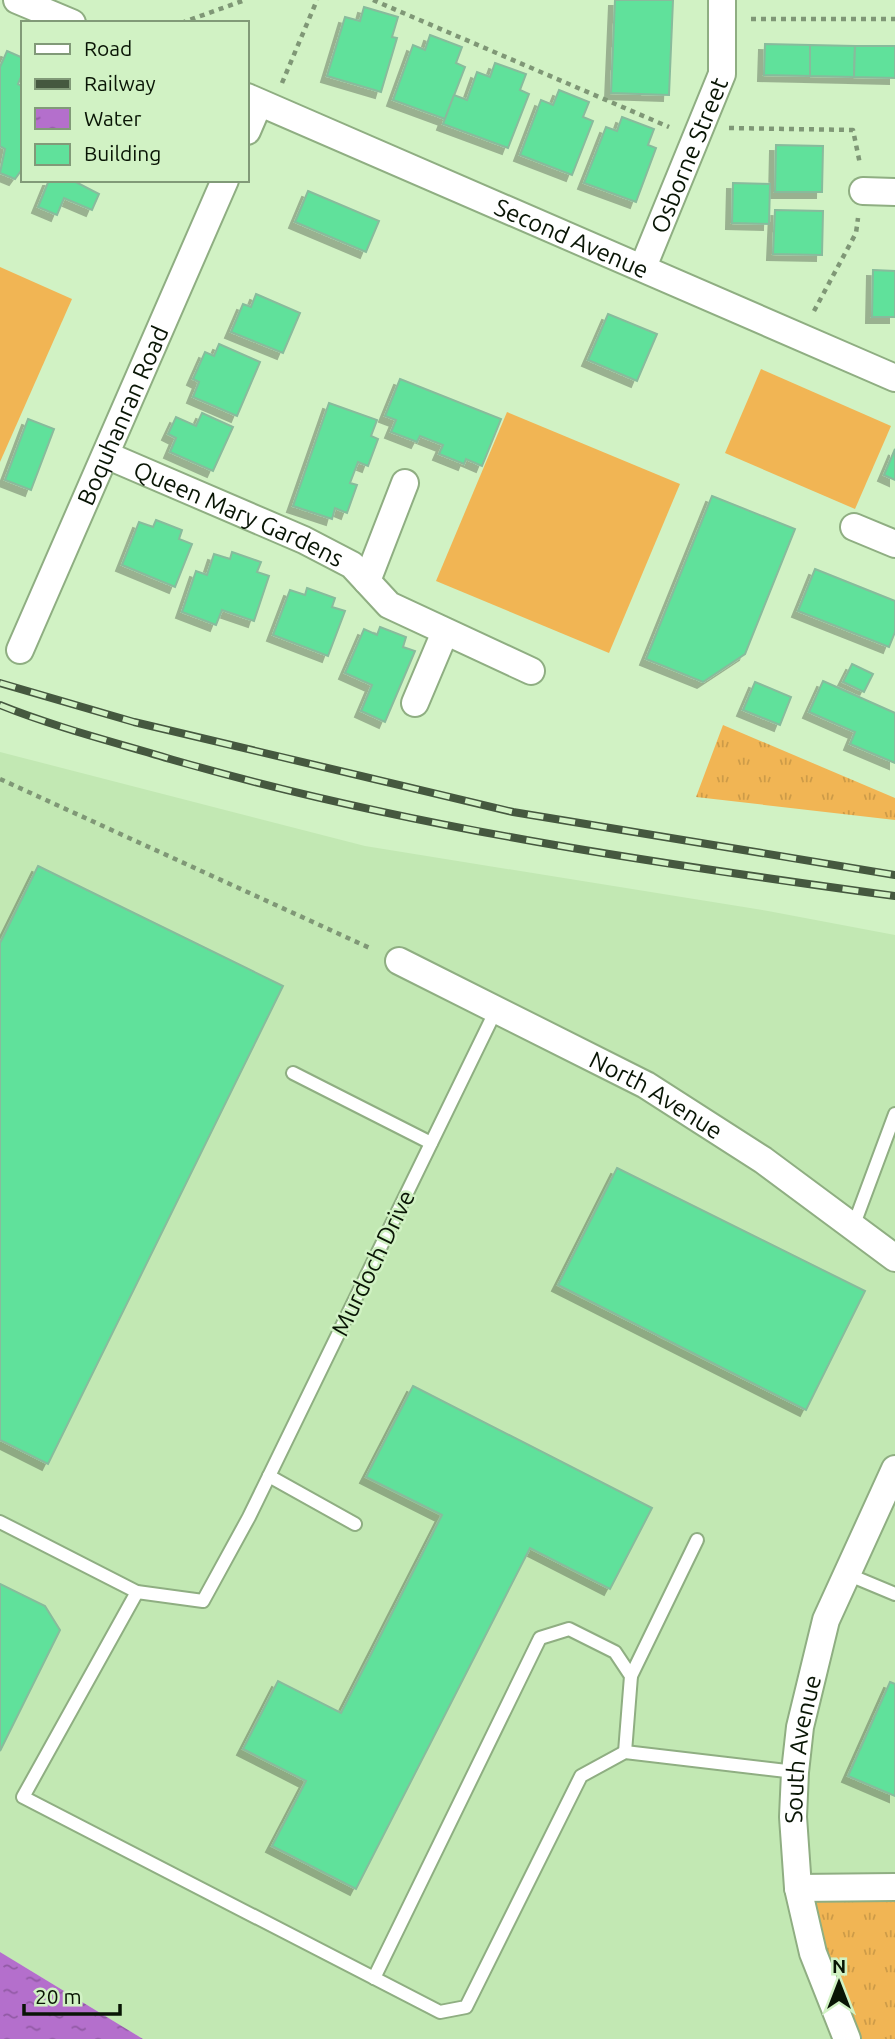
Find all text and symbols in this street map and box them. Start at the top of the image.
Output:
legend [21,21,248,182]
text: Road [84,36,132,60]
text: Railway [84,71,156,95]
street label: Osborne Street [645,73,733,237]
text: Water [84,106,142,130]
text: Building [84,141,161,165]
street label: Second Avenue [491,193,653,283]
street label: Boquhanran Road [71,322,173,509]
street label: Queen Mary Gardens [130,455,348,572]
street label: North Avenue [585,1045,728,1144]
street label: Murdoch Drive [326,1186,420,1340]
street label: South Avenue [779,1672,826,1824]
north arrow [804,1948,874,2018]
text: N [832,1955,846,1977]
scale bar [24,1972,121,2016]
text: 20 m [35,1984,82,2008]

